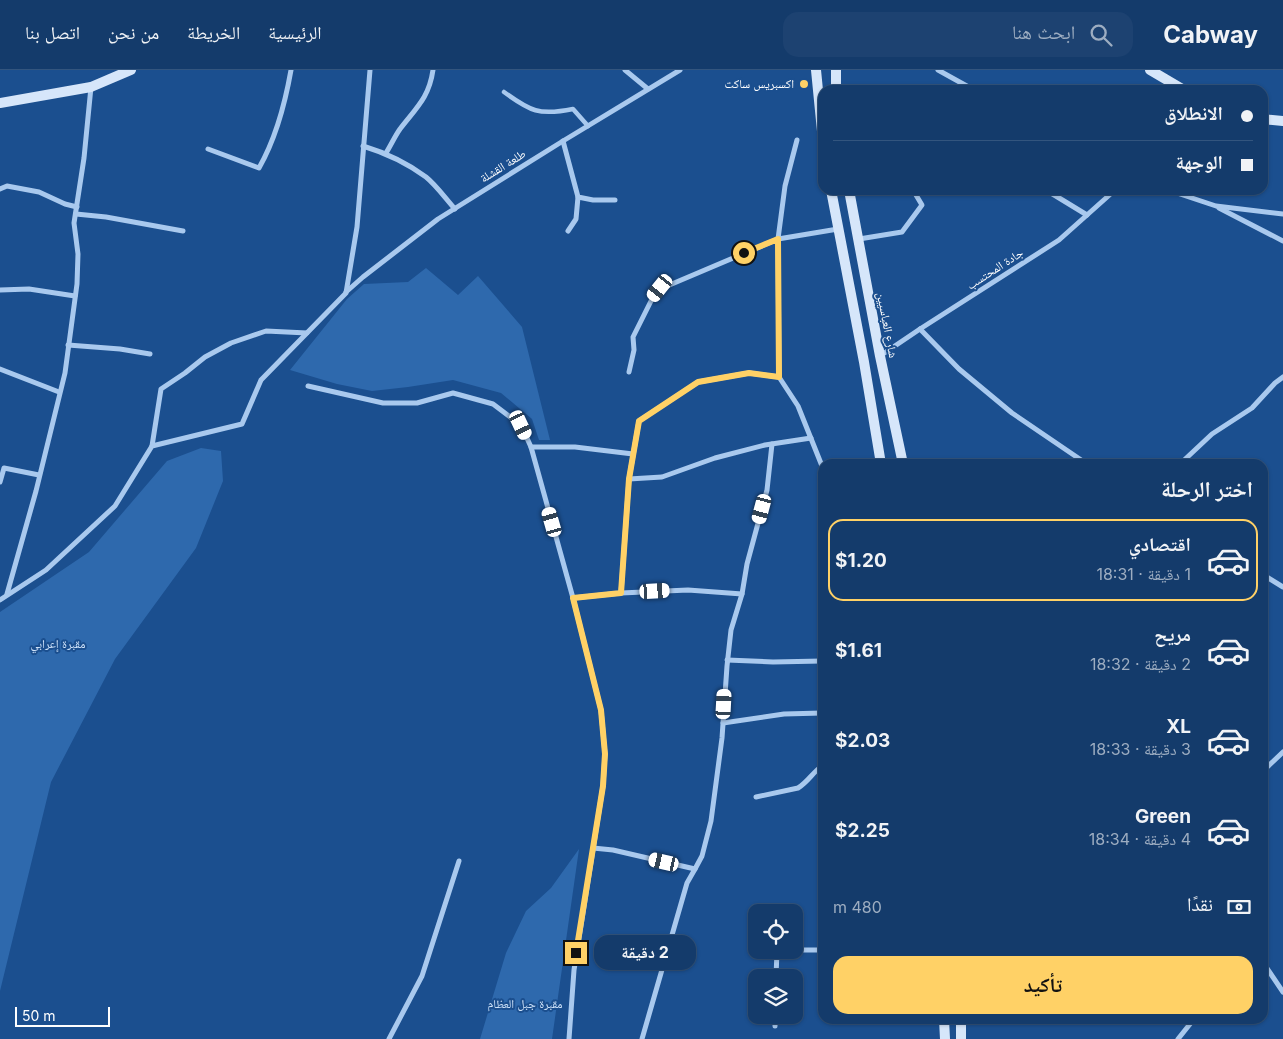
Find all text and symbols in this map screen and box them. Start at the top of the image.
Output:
search box [783,12,1133,57]
text: Cabway [1163,20,1258,49]
text: ابحث هنا [1012,21,1075,44]
icon: search [1087,21,1115,49]
text: اتصل بنا [25,22,80,43]
text: من نحن [108,22,159,43]
text: الخريطة [187,22,240,43]
text: الرئيسية [268,22,322,43]
place label: اكسبريس ساكت [724,76,794,91]
marker: اكسبريس ساكت [798,78,810,90]
text: الانطلاق [1164,102,1223,125]
street label: طلعة القشلة [477,146,528,185]
text: الوجهة [1175,151,1223,174]
route start [733,242,755,264]
street label: جادة المحتسب [964,245,1026,293]
car [644,272,675,304]
street label: شارع العباسيين [873,291,901,359]
car [507,408,534,442]
text: اختر الرحلة [1161,476,1253,502]
car [750,493,773,525]
car [540,506,563,538]
text: اقتصادي [1129,533,1191,556]
icon: car [1206,538,1251,583]
text: $1.20 [835,549,887,572]
text: 1 دقيقة · 18:31 [1096,564,1191,584]
car [639,583,670,599]
text: مريح [1154,623,1191,646]
icon: car [1206,628,1251,673]
park label: مقبرة إعرابي [31,636,85,654]
text: $1.61 [835,639,882,662]
text: 2 دقيقة · 18:32 [1090,654,1191,674]
car [715,689,732,719]
text: XL [1166,715,1191,738]
icon: car [1206,718,1251,763]
text: $2.03 [835,729,890,752]
text: 3 دقيقة · 18:33 [1090,739,1191,759]
text: Green [1135,805,1191,828]
icon: car [1206,808,1251,853]
text: $2.25 [835,819,890,842]
text: 4 دقيقة · 18:34 [1089,829,1191,849]
car [647,851,680,873]
text: نقدًا [1187,893,1213,916]
icon: cash [1225,893,1253,921]
text: 480 m [833,897,882,917]
map controls [748,904,803,1024]
button: locate [748,904,803,959]
callout: 2 دقيقة [594,936,696,970]
route end [565,942,587,964]
text: 2 دقيقة [621,942,669,962]
button: تأكيد [833,956,1253,1014]
button: layers [748,969,803,1024]
park label: مقبرة جبل العظام [487,996,563,1012]
scale bar [15,1004,110,1027]
text: 50 m [22,1007,56,1024]

